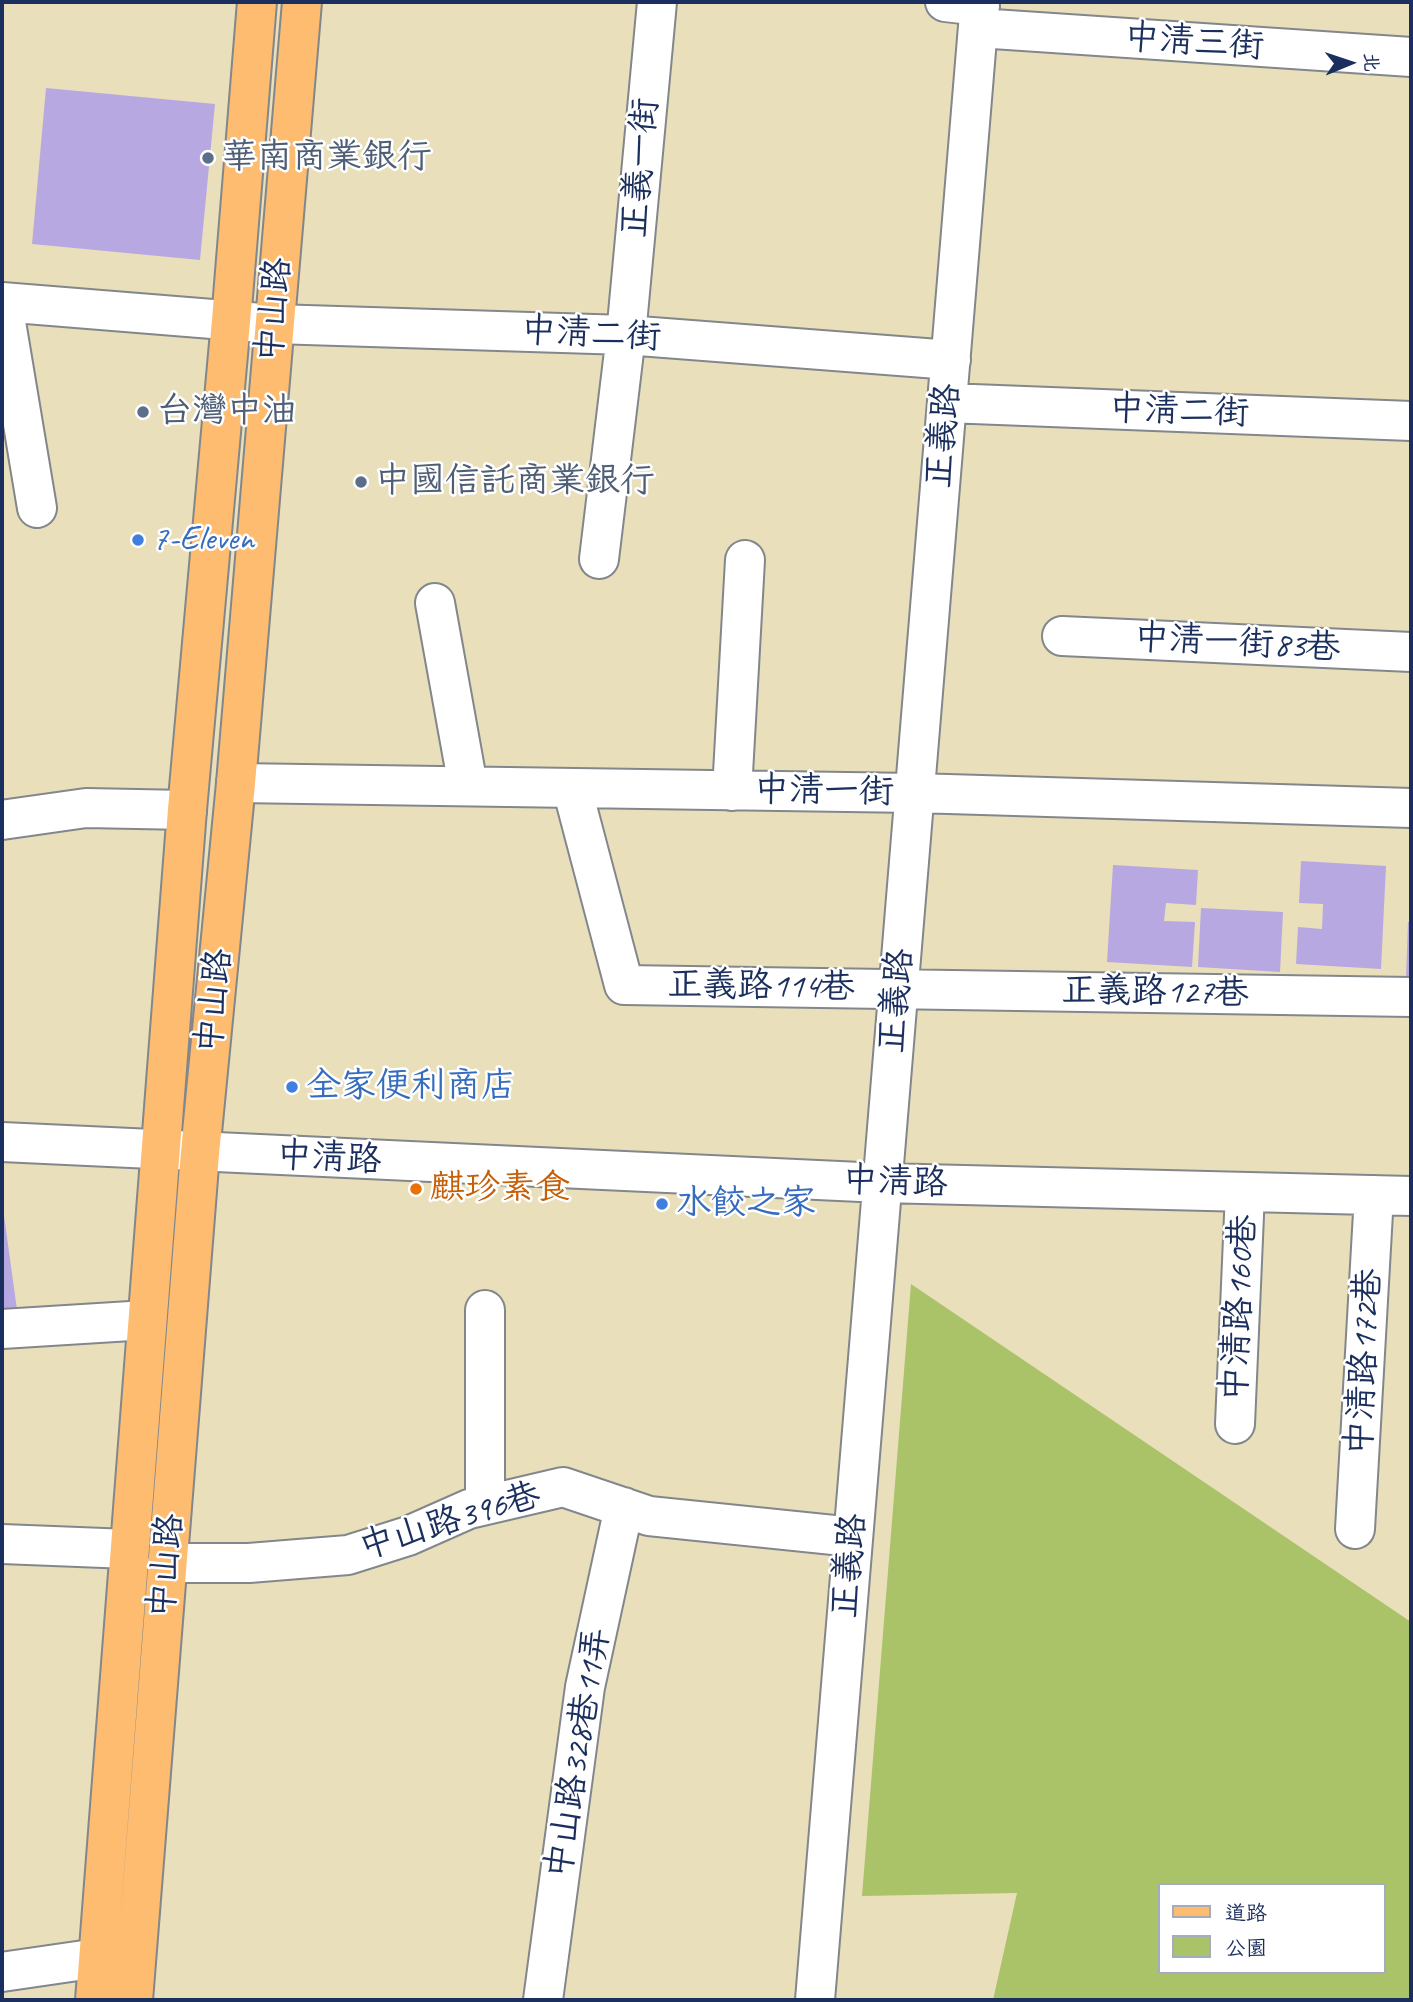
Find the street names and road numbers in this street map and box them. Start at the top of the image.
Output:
street label: 中清三街 [1123,17,1265,69]
street label: 正義一街 [614,96,668,240]
street label: 中山路 [250,256,300,364]
street label: 中清二街 [520,310,662,360]
street label: 正義路 [919,382,969,490]
street label: 中清二街 [1108,389,1250,435]
street label: 中清一街83巷 [1133,618,1341,670]
street label: 中清一街 [754,770,894,814]
street label: 中山路 [189,947,241,1055]
street label: 正義路 [872,947,922,1055]
street label: 正義路114巷 [667,964,855,1010]
street label: 正義路127巷 [1061,970,1249,1016]
street label: 中清路 [275,1135,383,1183]
street label: 中清路 [842,1160,948,1206]
street label: 中清路160巷 [1214,1213,1266,1403]
street label: 中清路172巷 [1339,1267,1391,1457]
street label: 中山路396巷 [354,1475,546,1569]
street label: 中山路 [142,1512,192,1620]
street label: 正義路 [825,1512,875,1620]
street label: 中山路328巷11弄 [538,1624,620,1882]

